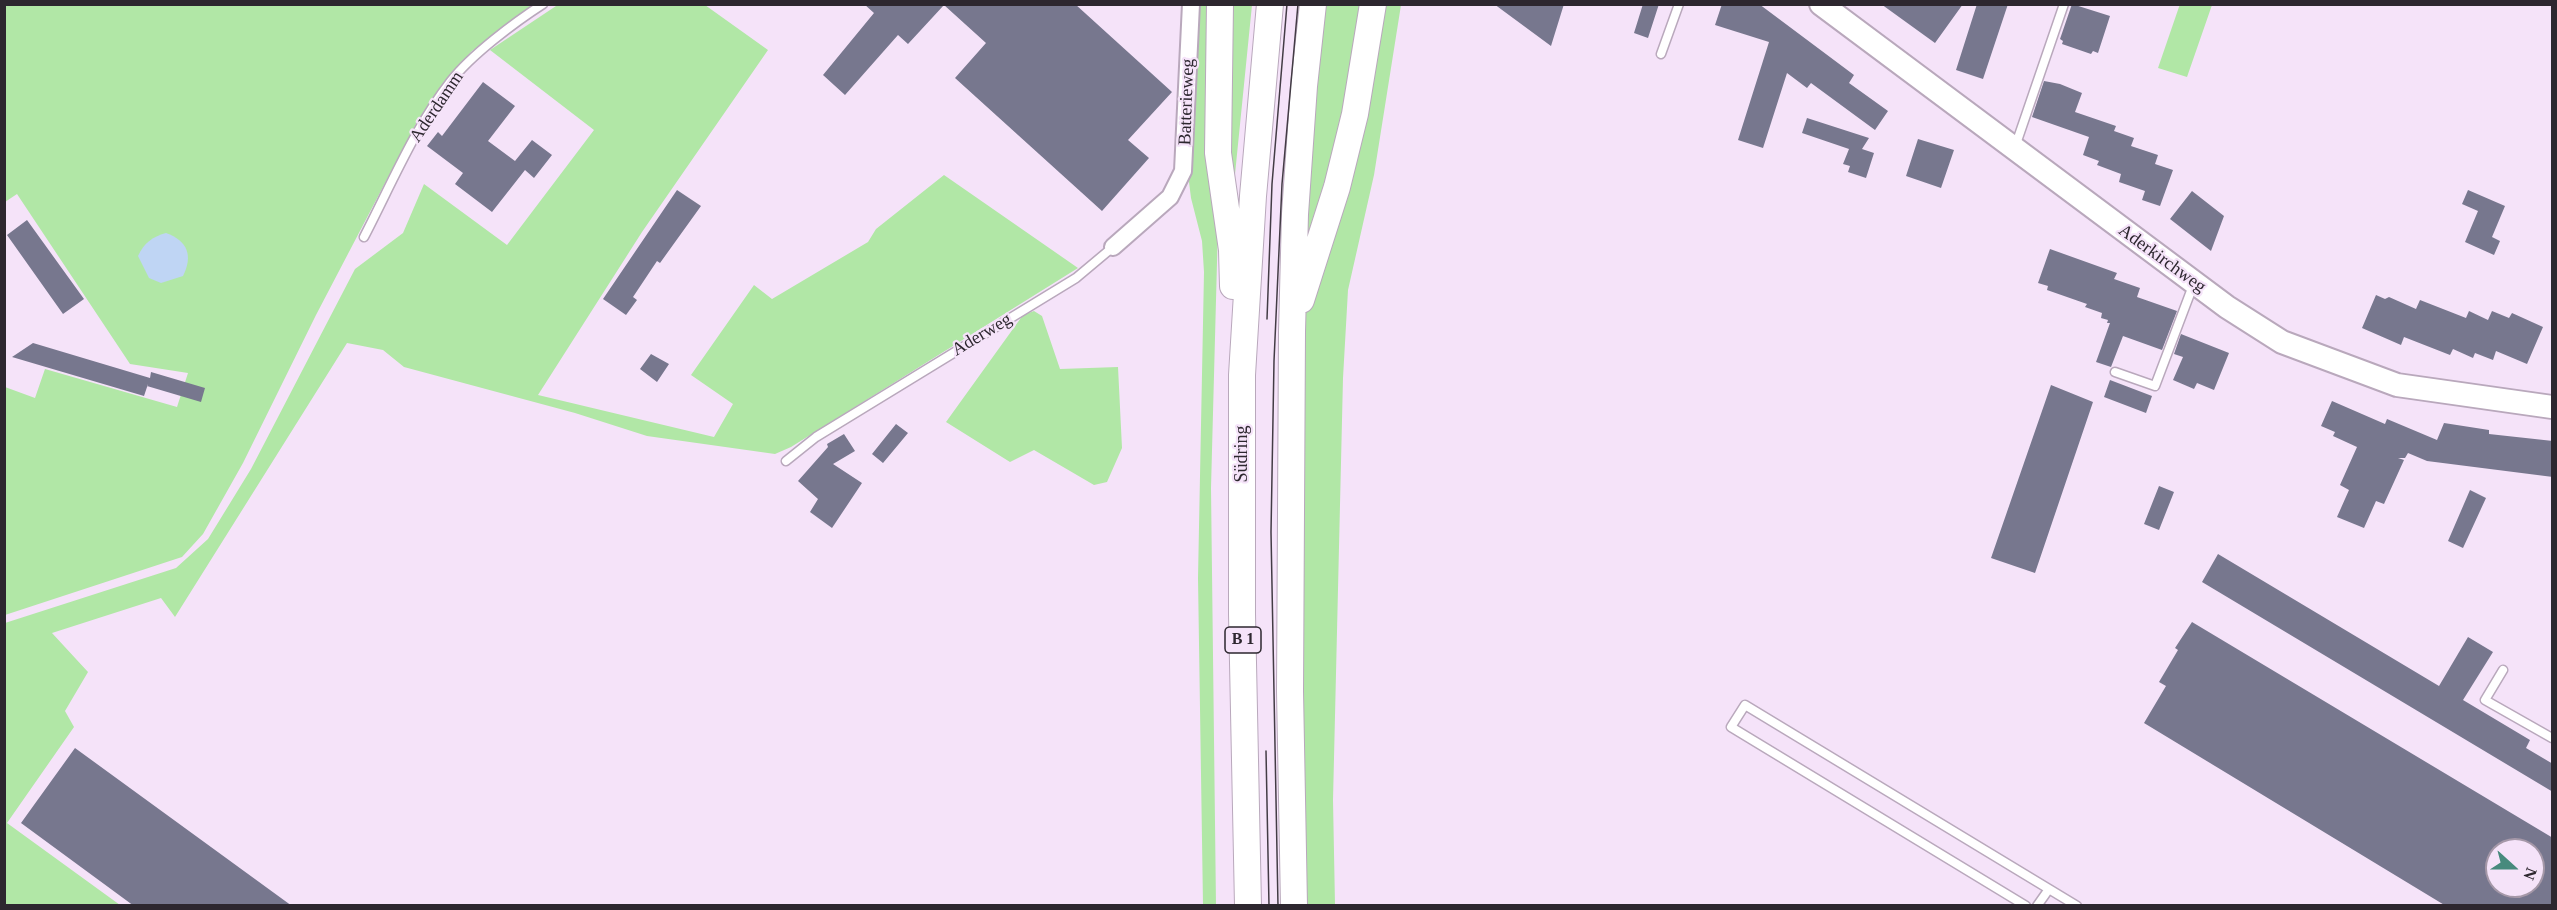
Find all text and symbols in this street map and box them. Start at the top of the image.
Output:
street label: Batterieweg [1175,58,1199,146]
street label: Aderdamm [405,67,469,147]
street label: Aderkirchweg [2114,220,2210,298]
street label: Aderweg [948,309,1016,361]
street label: Südring [1231,425,1253,483]
road number: B 1 [1225,627,1261,653]
north arrow [2485,838,2545,898]
text: N [2520,865,2540,882]

